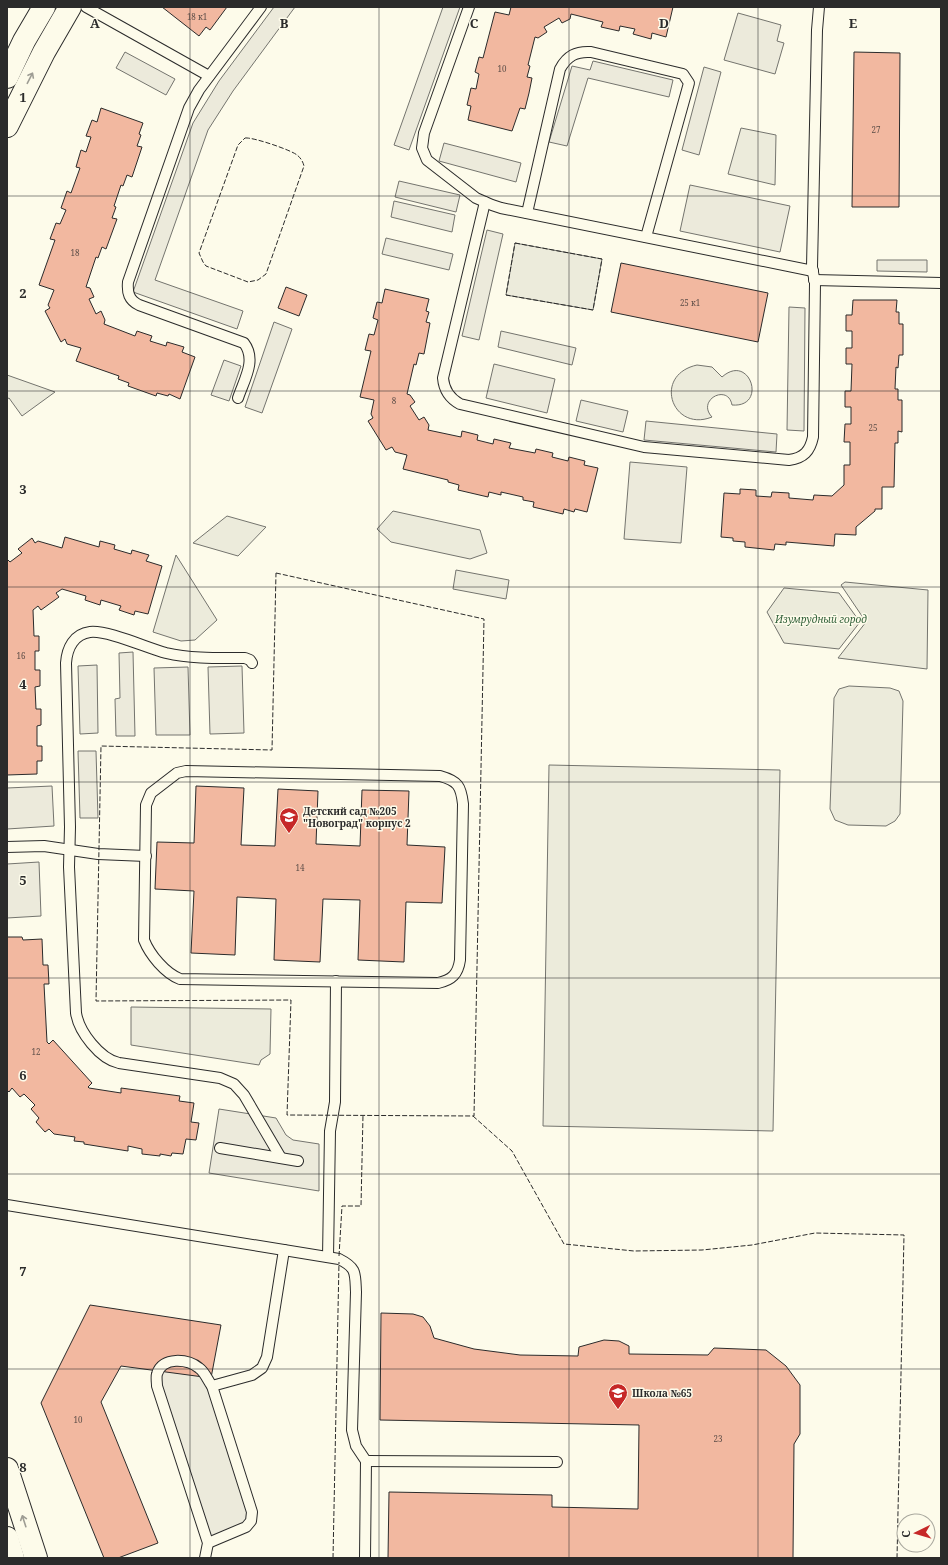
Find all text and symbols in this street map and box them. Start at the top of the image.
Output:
house number: 18 к1 [187,11,207,22]
text: A [90,14,100,32]
text: B [280,14,289,32]
text: C [470,14,479,32]
text: D [659,14,669,32]
text: E [849,14,858,32]
house number: 10 [498,63,507,74]
one-way arrow [27,72,35,84]
text: 1 [19,88,27,106]
house number: 27 [872,124,881,135]
house number: 18 [71,247,80,258]
text: 2 [19,284,27,302]
house number: 25 к1 [680,297,700,308]
house number: 8 [392,395,397,406]
house number: 25 [869,422,877,433]
text: 3 [19,480,27,498]
park label: Изумрудный город [774,612,867,626]
house number: 16 [17,650,26,661]
text: 4 [19,675,27,693]
place label: Детский сад №205 "Новоград" корпус 2 [303,804,411,830]
school or university icon: Детский сад №205 "Новоград" корпус 2 [278,806,300,834]
house number: 14 [296,862,305,873]
text: 5 [19,871,27,889]
house number: 12 [32,1046,40,1057]
text: 6 [19,1066,27,1084]
text: 7 [19,1262,27,1280]
school or university icon: Школа №65 [607,1382,629,1410]
place label: Школа №65 [632,1386,692,1400]
house number: 10 [74,1414,83,1425]
house number: 23 [714,1433,723,1444]
text: 8 [19,1458,27,1476]
north arrow [896,1513,936,1553]
one-way arrow [20,1515,27,1528]
text: С [898,1530,913,1538]

